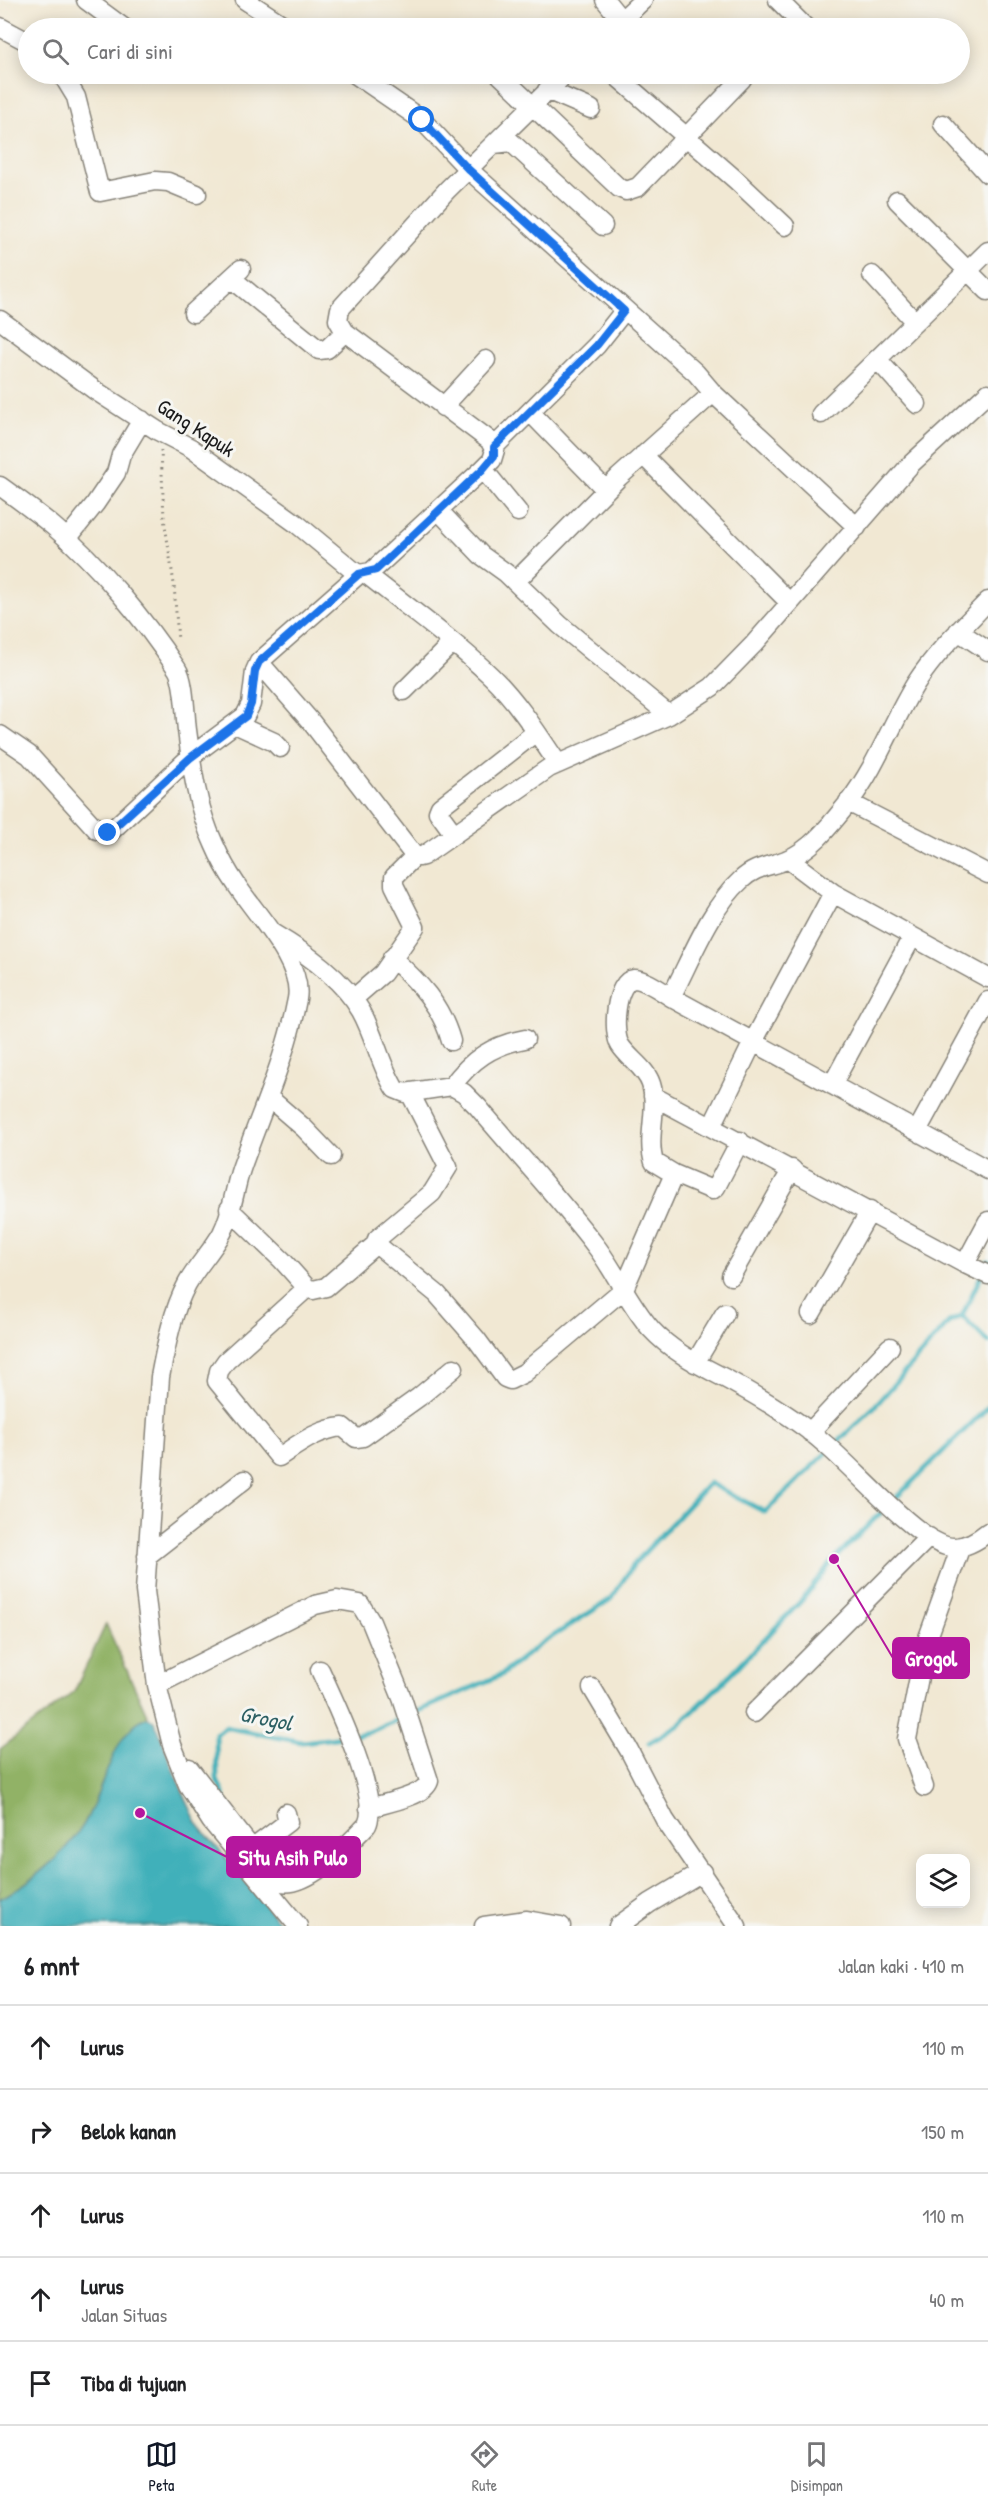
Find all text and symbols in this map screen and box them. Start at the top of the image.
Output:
search box [18,18,970,84]
icon: search [39,35,72,68]
text: Cari di sini [87,36,173,66]
route start [408,106,434,132]
street label: Gang Kapuk [152,392,241,464]
route end [94,819,120,845]
callout: Grogol [893,1638,969,1678]
text: Grogol [905,1643,958,1674]
water label: Grogol [237,1698,296,1738]
callout: Situ Asih Pulo [227,1837,360,1877]
text: Situ Asih Pulo [239,1842,348,1872]
map controls [916,1854,970,1908]
button: layers [916,1854,970,1908]
text: 6 mnt [24,1948,79,1983]
text: Jalan kaki · 410 m [838,1952,964,1979]
icon: ahead [24,2031,57,2064]
text: Lurus [81,2032,124,2062]
text: 110 m [922,2034,964,2061]
icon: right [24,2115,57,2148]
text: Belok kanan [81,2116,176,2146]
text: 150 m [921,2118,964,2145]
icon: ahead [24,2199,57,2232]
text: Lurus [81,2200,124,2230]
text: 110 m [922,2202,964,2229]
text: Lurus [81,2271,124,2301]
icon: ahead [24,2283,57,2316]
text: 40 m [929,2286,964,2313]
text: Jalan Situas [81,2301,167,2328]
icon: arrive [24,2367,57,2400]
text: Tiba di tujuan [81,2368,186,2398]
tab: Peta [145,2438,178,2496]
tab: Rute [468,2438,501,2496]
tab: Disimpan [791,2438,843,2496]

